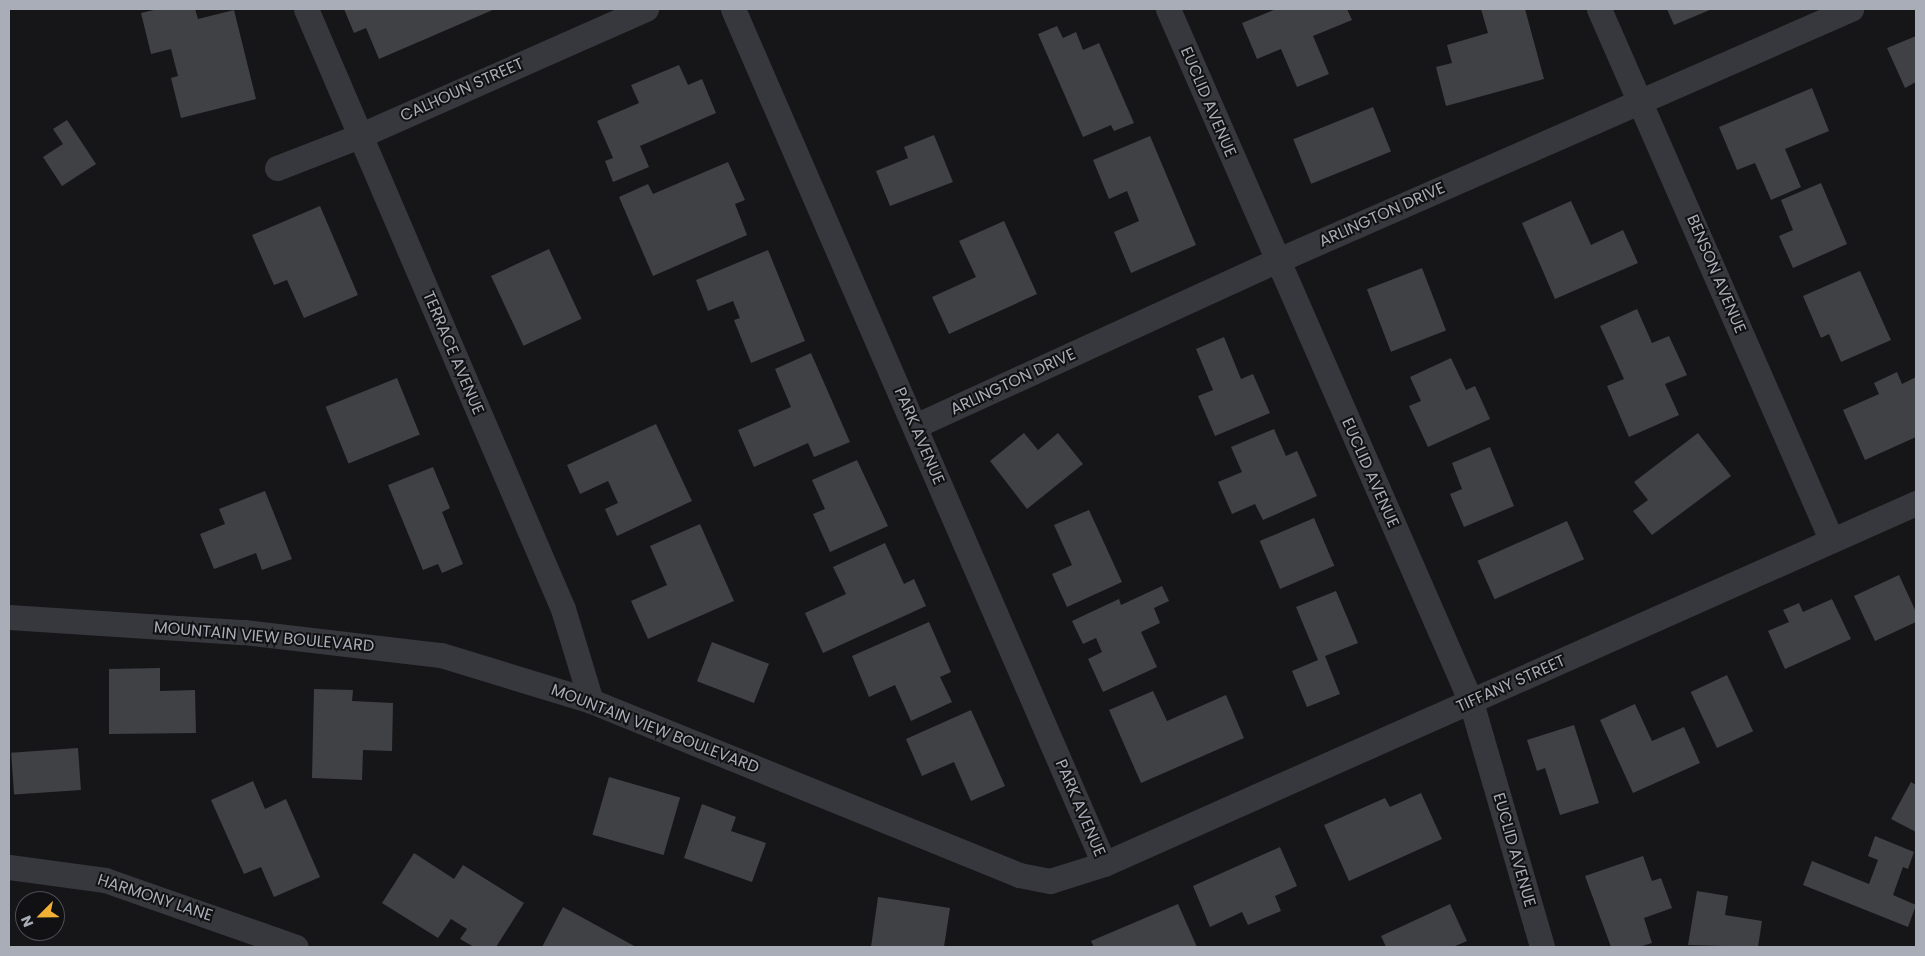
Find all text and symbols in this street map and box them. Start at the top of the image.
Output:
street label: EUCLID AVENUE [1176,44,1240,160]
street label: CALHOUN STREET [397,54,527,126]
street label: ARLINGTON DRIVE [1316,179,1448,251]
street label: BENSON AVENUE [1682,212,1750,336]
street label: TERRACE AVENUE [418,288,488,418]
street label: ARLINGTON DRIVE [947,345,1079,419]
street label: PARK AVENUE [890,385,948,487]
street label: EUCLID AVENUE [1337,415,1403,531]
street label: MOUNTAIN VIEW BOULEVARD [153,618,375,656]
street label: TIFFANY STREET [1454,651,1568,717]
street label: MOUNTAIN VIEW BOULEVARD [548,680,762,778]
street label: PARK AVENUE [1051,757,1109,859]
street label: EUCLID AVENUE [1489,791,1539,909]
street label: HARMONY LANE [95,870,215,926]
north arrow [15,891,65,941]
text: N [16,913,38,930]

